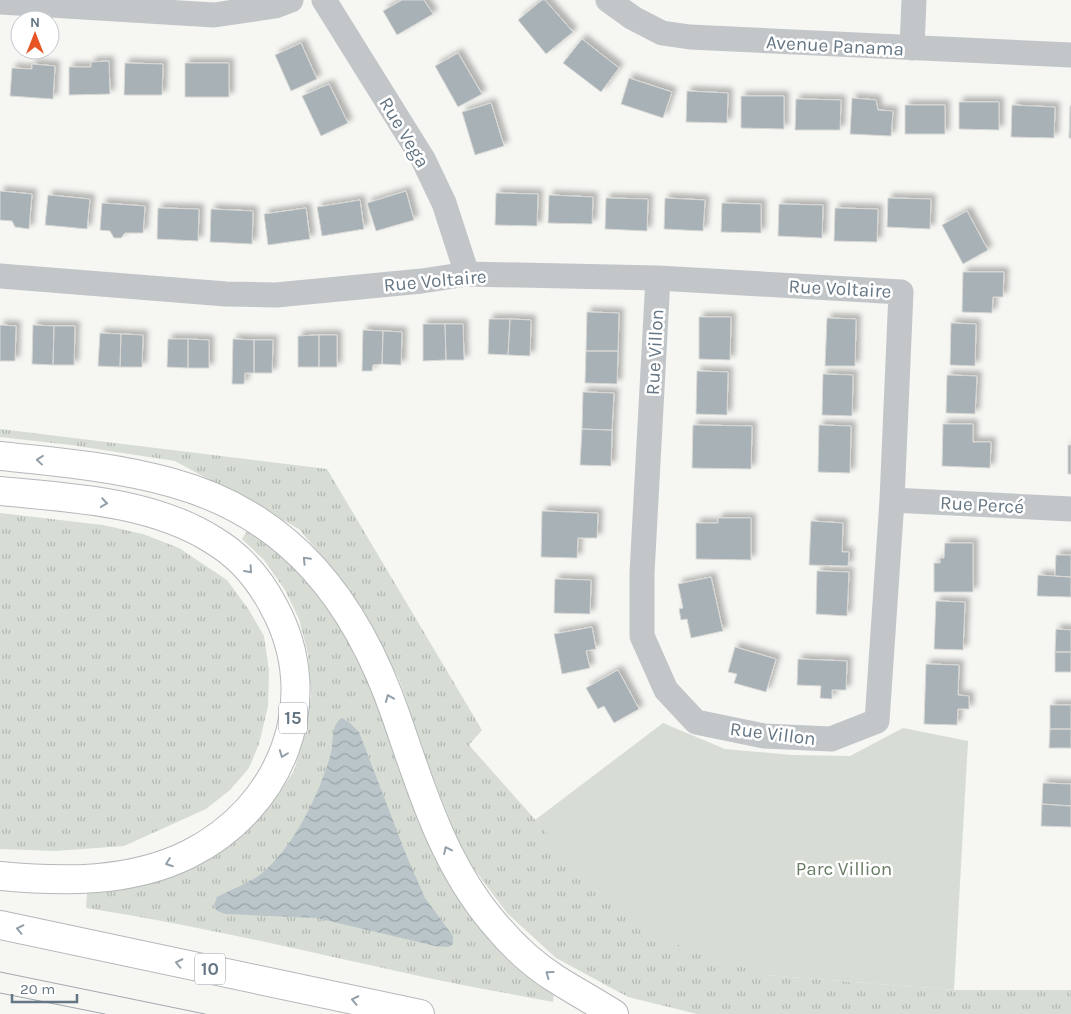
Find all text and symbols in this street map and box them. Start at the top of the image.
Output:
north arrow [10,10,60,60]
text: N [30,14,40,31]
street label: Avenue Panama [765,31,905,61]
street label: Rue Vega [375,93,434,172]
street label: Rue Voltaire [383,266,487,296]
street label: Rue Voltaire [788,275,892,303]
street label: Rue Villon [642,308,668,396]
one-way arrow [35,455,43,466]
street label: Rue Percé [939,492,1025,518]
one-way arrow [100,498,109,508]
one-way arrow [303,557,312,566]
one-way arrow [243,565,252,574]
one-way arrow [385,694,396,703]
road number: 15 [279,702,307,734]
street label: Rue Villon [729,718,817,750]
one-way arrow [279,750,289,758]
one-way arrow [442,846,453,855]
one-way arrow [165,857,174,867]
park label: Parc Villion [796,858,892,880]
one-way arrow [15,925,24,935]
road number: 10 [195,954,225,984]
one-way arrow [174,958,183,969]
one-way arrow [545,971,554,980]
scale bar [12,972,78,1004]
text: 20 m [20,980,55,998]
one-way arrow [350,996,359,1006]

